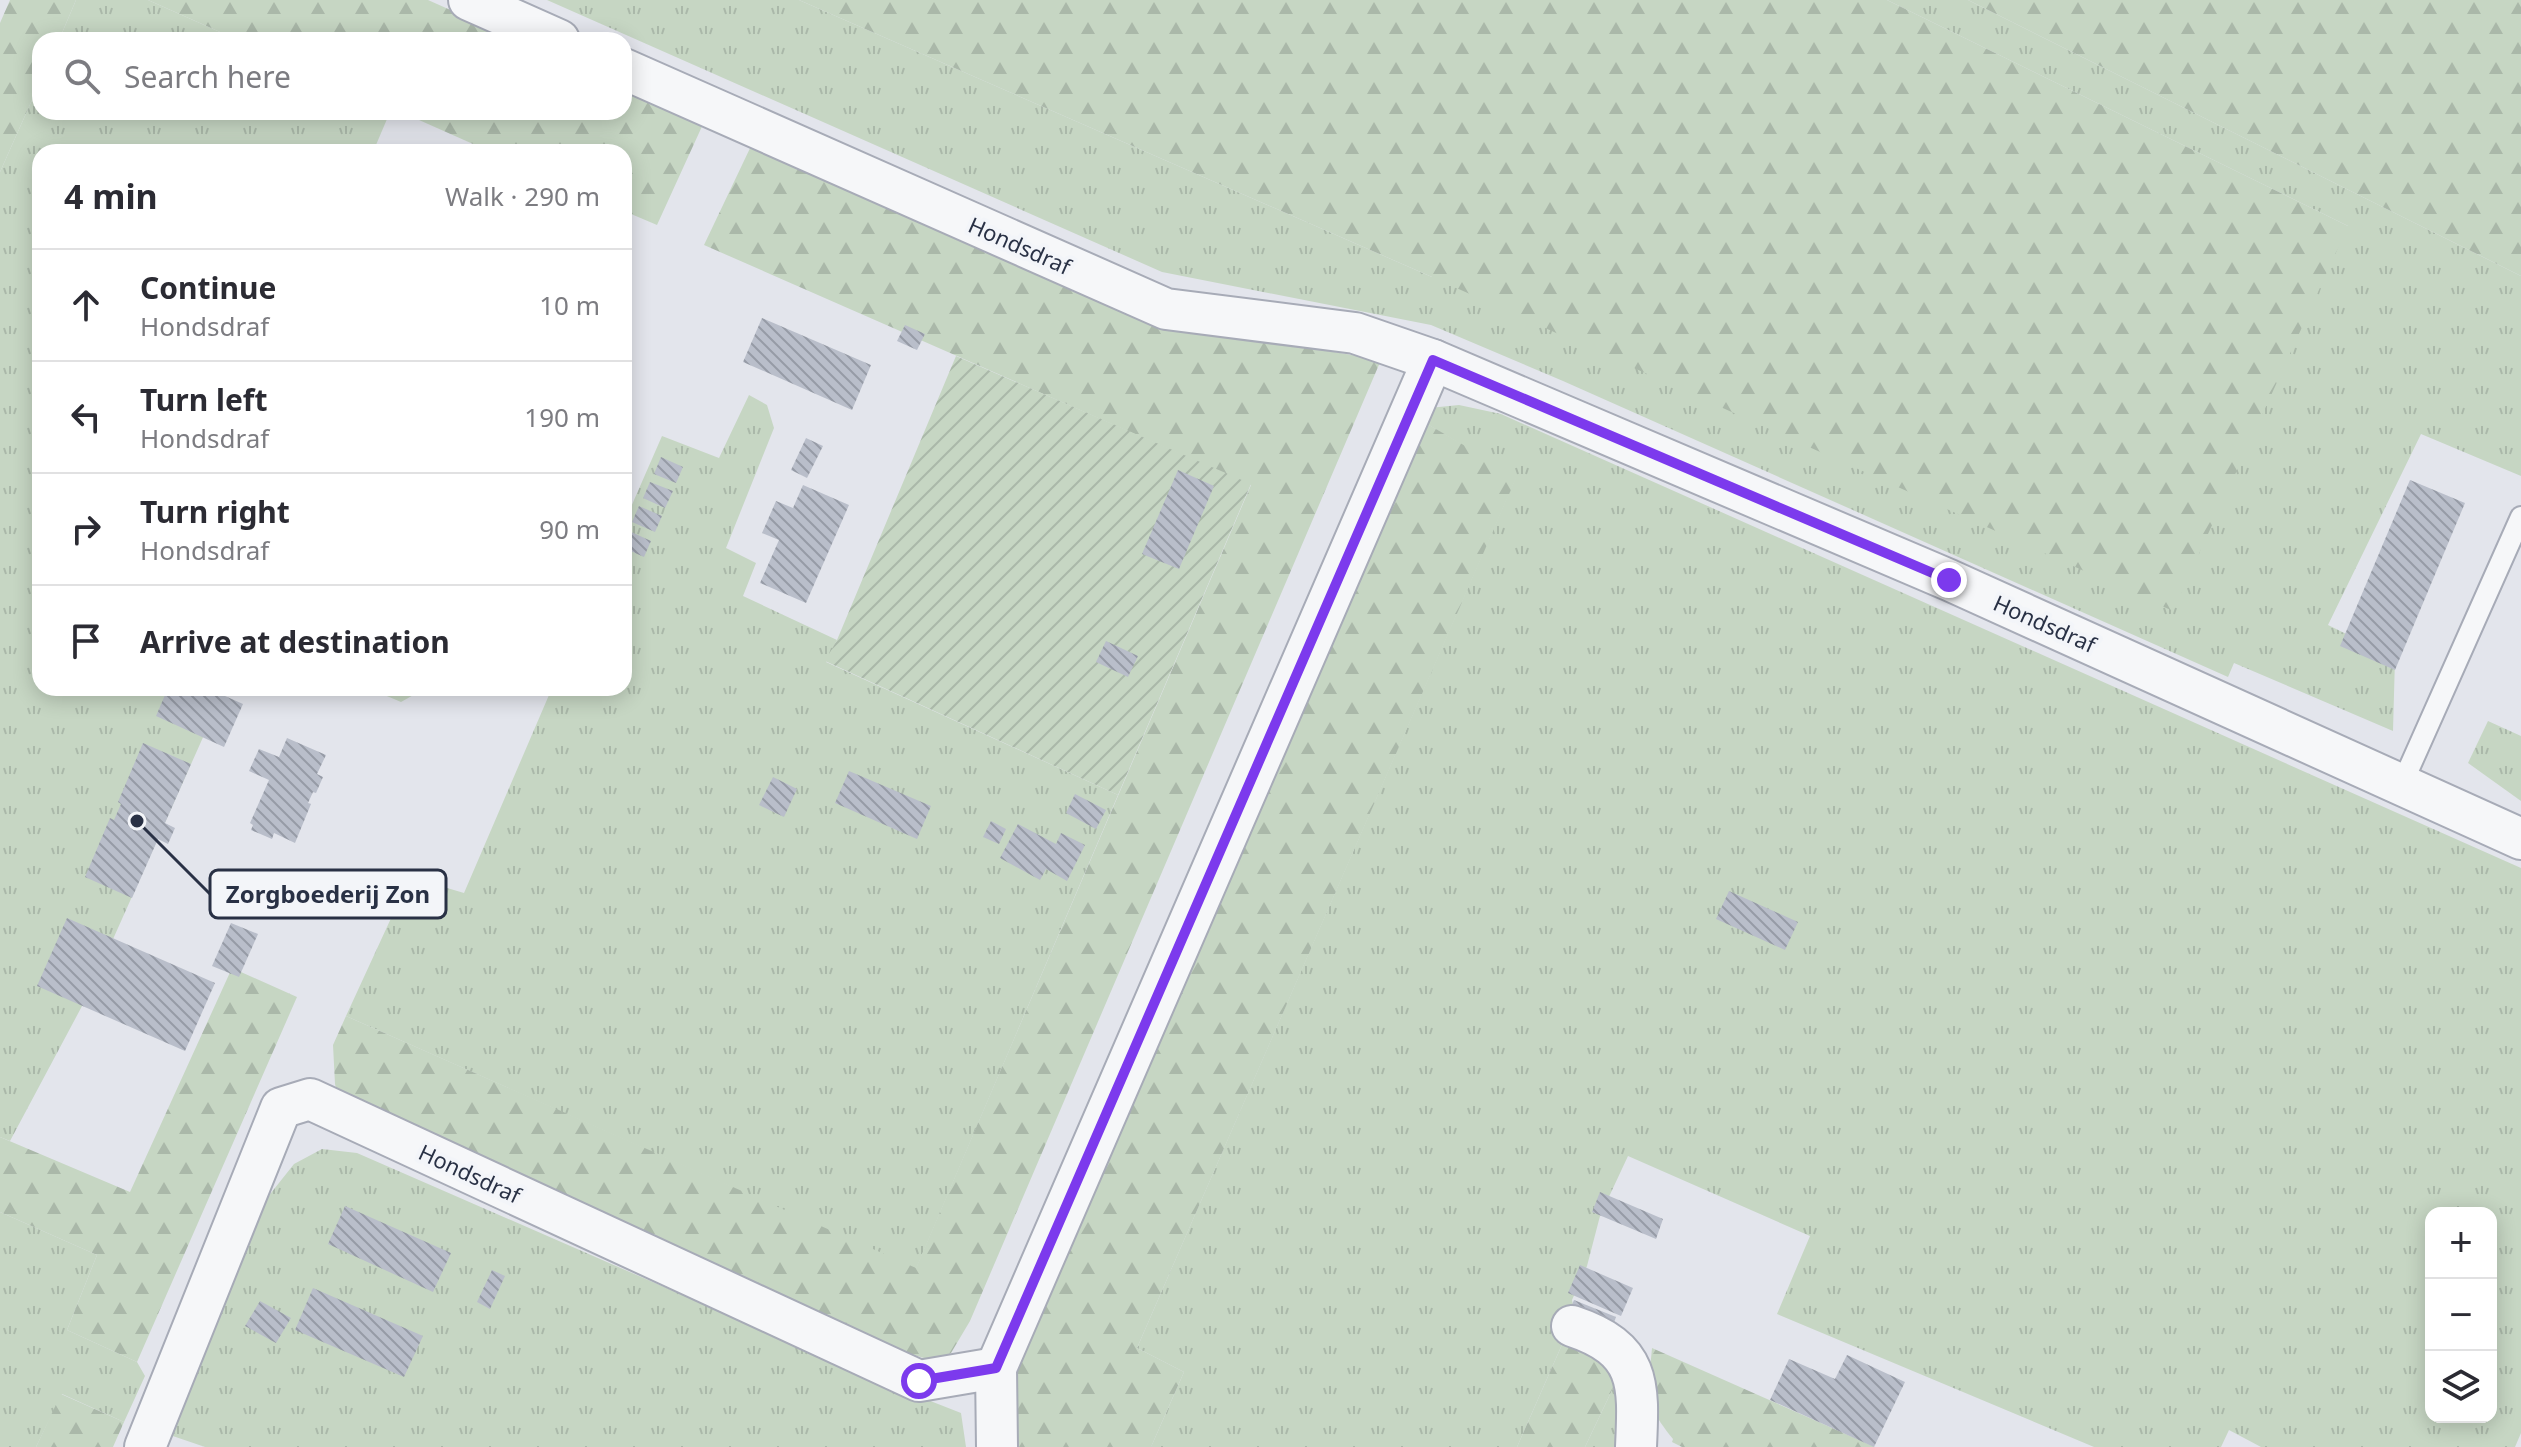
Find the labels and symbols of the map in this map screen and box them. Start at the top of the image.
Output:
street label: Hondsdraf [964,209,1077,282]
route end [1931,562,1967,598]
street label: Hondsdraf [1989,587,2102,660]
callout: Zorgboederij Zon [210,870,446,918]
text: Zorgboederij Zon [226,877,430,910]
street label: Hondsdraf [414,1136,527,1210]
route start [901,1363,937,1399]

